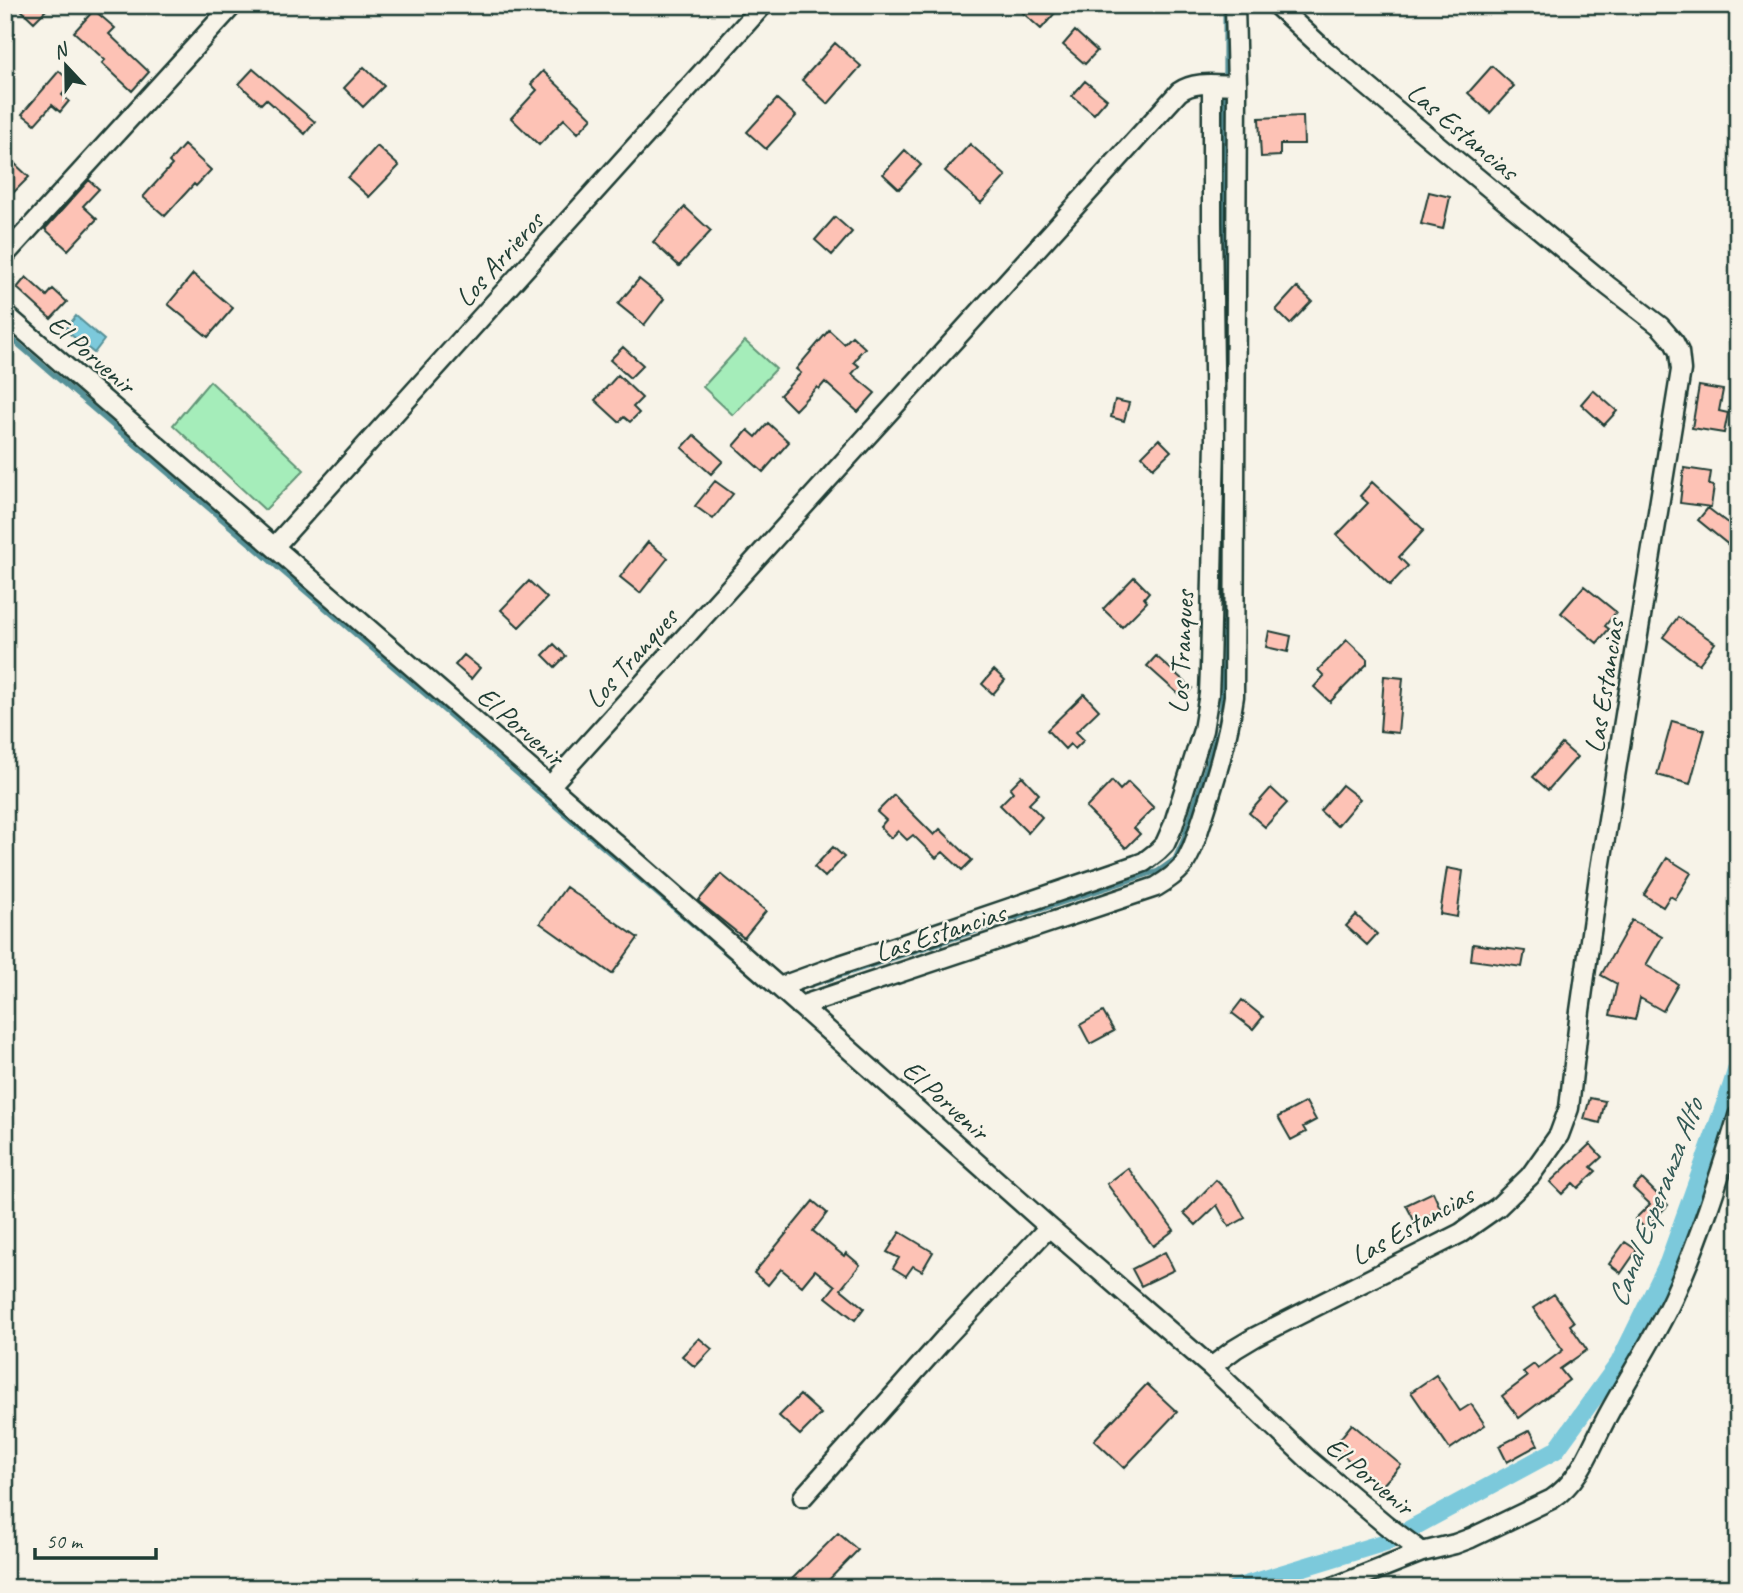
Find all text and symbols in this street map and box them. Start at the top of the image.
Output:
north arrow [32,32,102,102]
text: N [50,37,73,64]
street label: Las Estancias [1400,74,1528,189]
street label: Los Arrieros [447,202,553,314]
street label: El Porvenir [41,306,144,403]
street label: Los Tranques [1160,587,1202,714]
street label: Los Tranques [577,599,687,715]
street label: Las Estancias [1576,614,1632,755]
street label: El Porvenir [470,678,573,775]
street label: Las Estancias [870,894,1012,969]
street label: El Porvenir [895,1052,998,1149]
water label: Canal Esperanza Alto [1598,1091,1713,1312]
street label: Las Estancias [1345,1176,1482,1273]
street label: El Porvenir [1319,1429,1423,1524]
scale bar [35,1516,156,1560]
text: 50 m [46,1528,84,1554]

